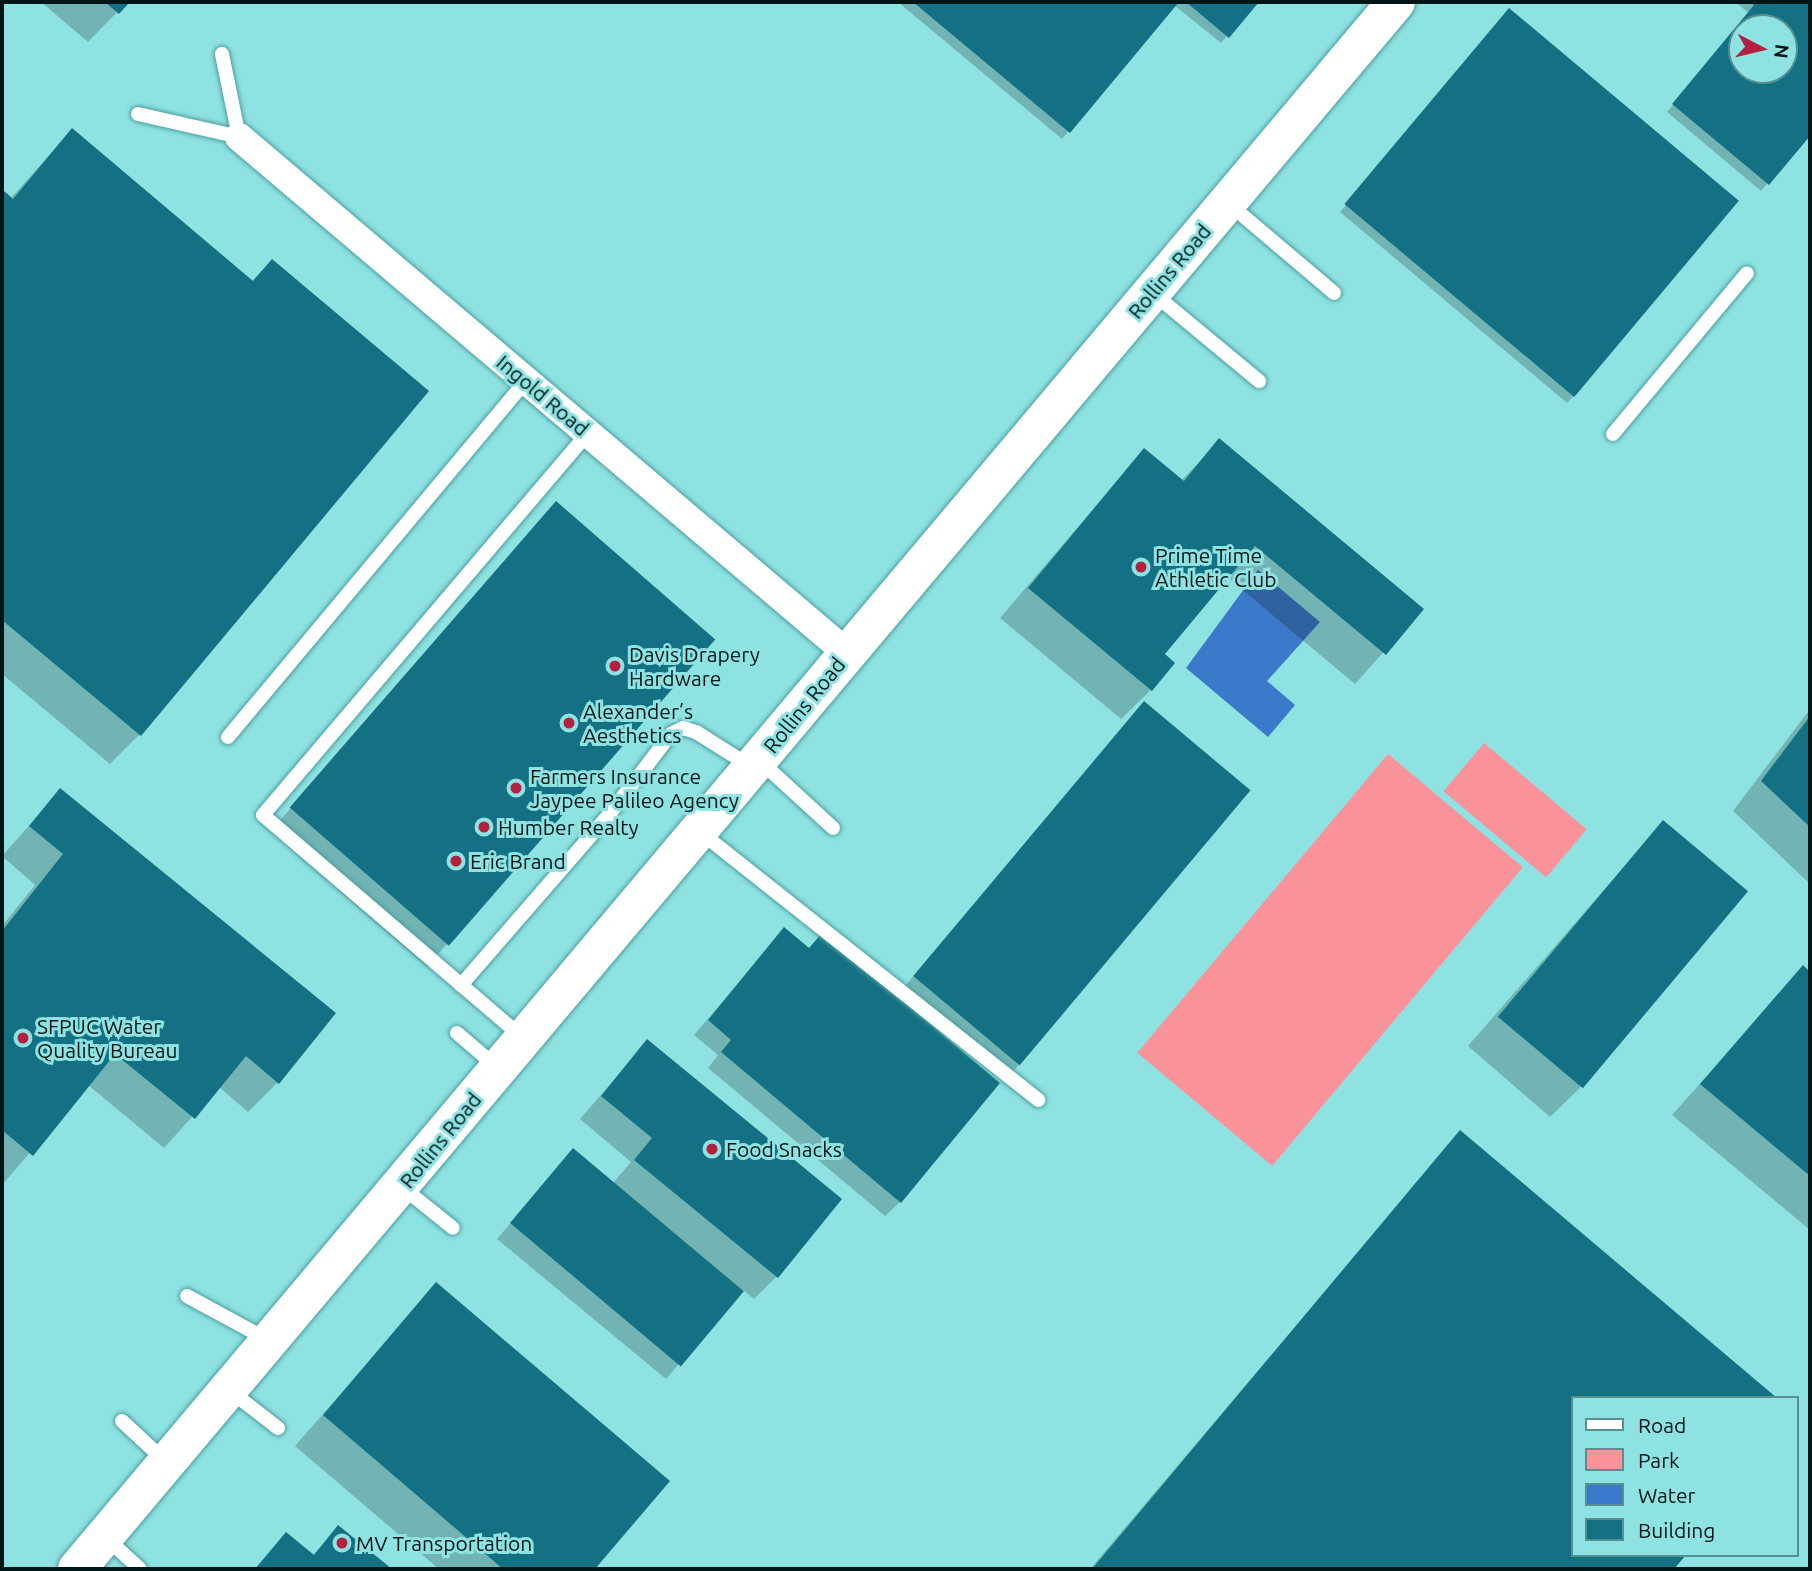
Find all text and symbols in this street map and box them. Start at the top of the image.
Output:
north arrow [1728,14,1798,84]
text: N [1770,43,1794,60]
street label: Rollins Road [1122,219,1216,323]
street label: Ingold Road [492,349,594,441]
place label: Prime Time Athletic Club [1155,542,1277,592]
marker: Prime Time Athletic Club [1133,559,1149,575]
place label: Davis Drapery Hardware [629,641,760,691]
street label: Rollins Road [758,652,850,758]
marker: Davis Drapery Hardware [607,658,623,674]
place label: Alexander’s Aesthetics [583,698,693,748]
marker: Alexander’s Aesthetics [561,715,577,731]
place label: Farmers Insurance Jaypee Palileo Agency [530,763,739,813]
marker: Farmers Insurance Jaypee Palileo Agency [508,780,524,796]
place label: Humber Realty [498,814,639,840]
marker: Humber Realty [476,819,492,835]
place label: Eric Brand [470,848,566,874]
marker: Eric Brand [448,853,464,869]
place label: SFPUC Water Quality Bureau [37,1013,178,1063]
marker: SFPUC Water Quality Bureau [15,1030,31,1046]
street label: Rollins Road [394,1087,486,1193]
place label: Food Snacks [726,1136,842,1162]
marker: Food Snacks [704,1141,720,1157]
legend [1570,1396,1798,1557]
text: Road [1638,1413,1686,1437]
text: Park [1638,1448,1680,1472]
text: Water [1638,1483,1696,1507]
text: Building [1638,1518,1715,1542]
place label: MV Transportation [356,1530,532,1556]
marker: MV Transportation [334,1535,350,1551]

